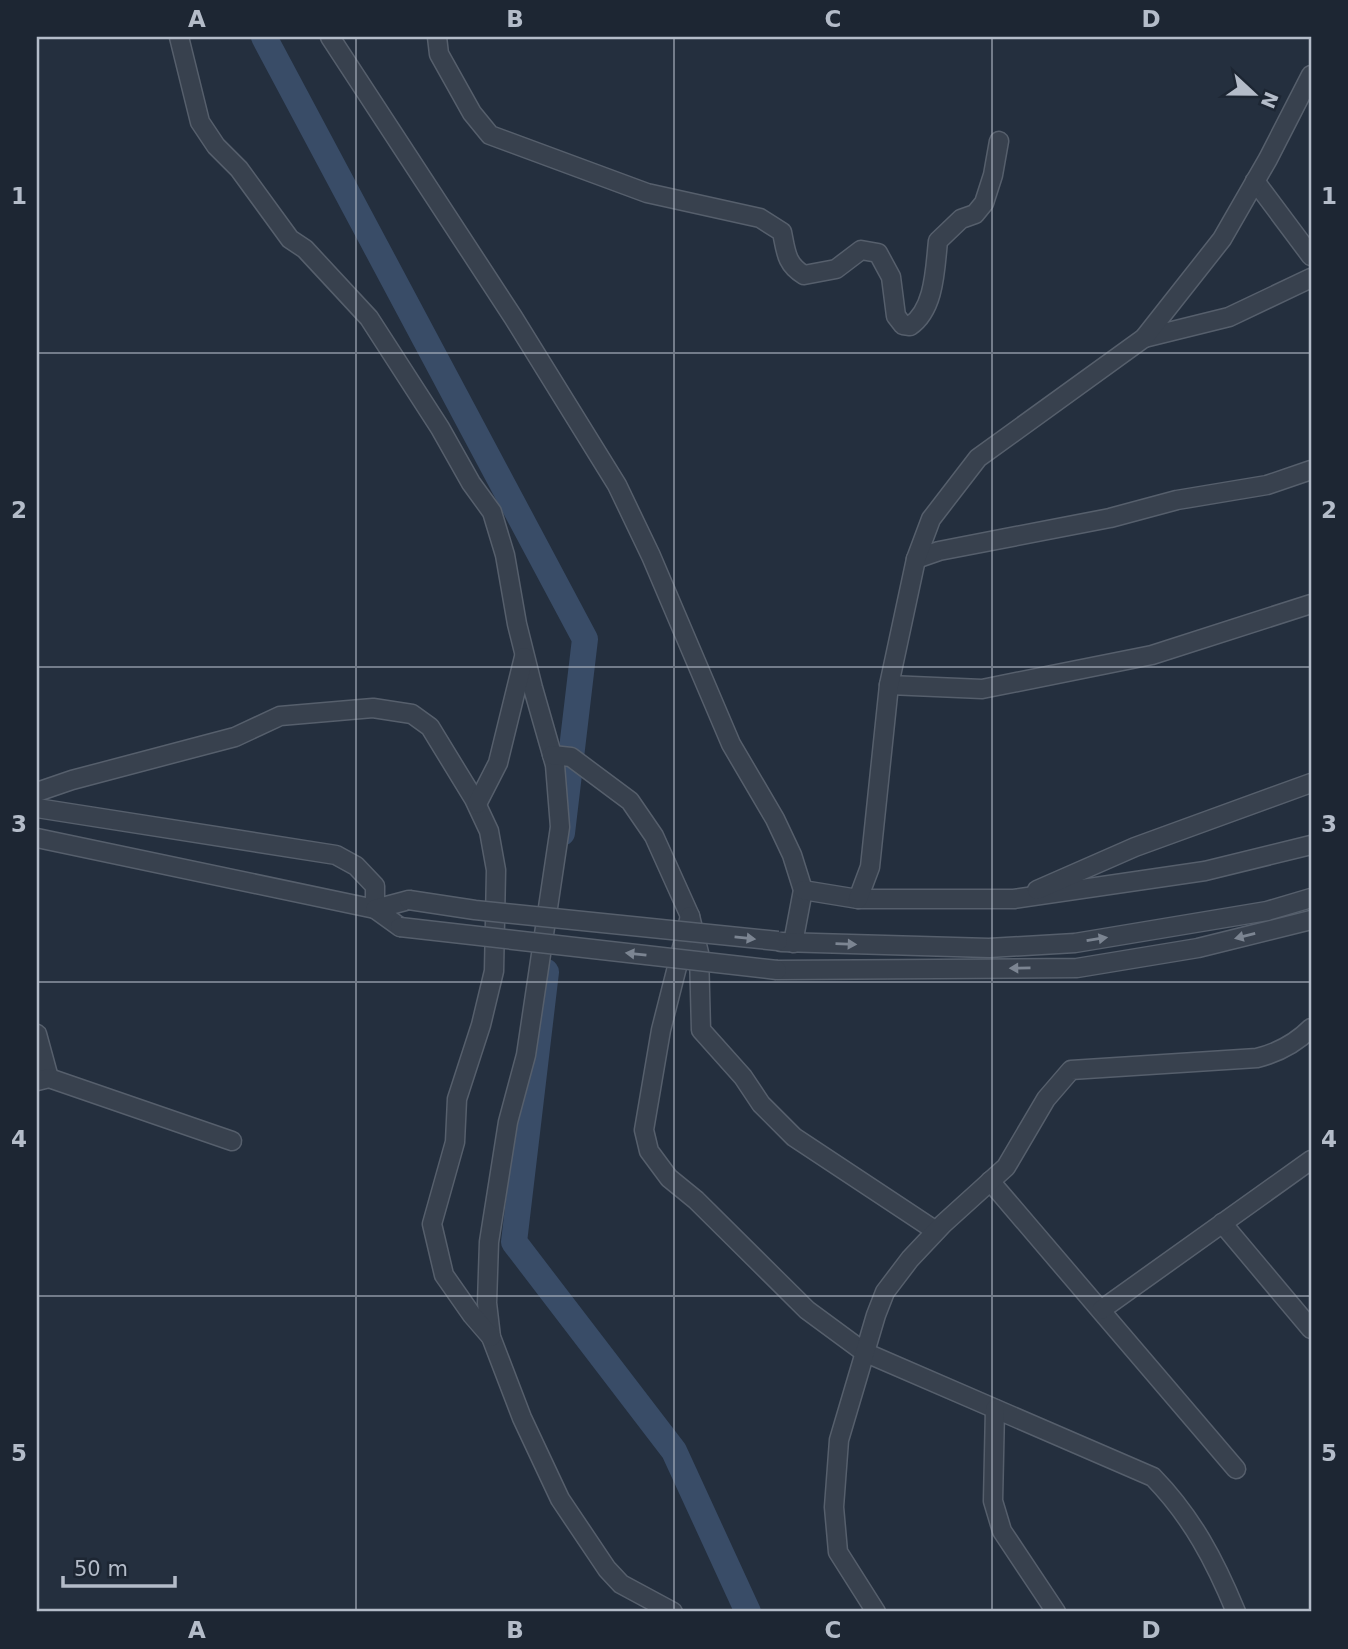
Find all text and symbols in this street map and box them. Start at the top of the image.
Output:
text: A [188,6,206,32]
text: B [506,6,524,32]
text: C [825,6,841,32]
text: D [1141,6,1161,32]
north arrow [1218,60,1288,130]
text: N [1257,89,1283,112]
text: 1 [11,183,27,209]
text: 1 [1321,183,1337,209]
text: 2 [11,497,27,523]
text: 2 [1321,497,1337,523]
text: 3 [11,811,27,837]
text: 3 [1321,811,1337,837]
one-way arrow [1234,931,1256,942]
one-way arrow [734,933,756,944]
one-way arrow [1086,933,1108,944]
one-way arrow [835,939,857,950]
one-way arrow [625,948,647,959]
one-way arrow [1009,963,1031,974]
text: 4 [11,1126,27,1152]
text: 4 [1321,1126,1337,1152]
text: 5 [11,1440,27,1466]
text: 5 [1321,1440,1337,1466]
scale bar [63,1544,175,1588]
text: 50 m [74,1557,128,1581]
text: A [188,1617,206,1643]
text: B [506,1617,524,1643]
text: C [825,1617,841,1643]
text: D [1141,1617,1161,1643]

